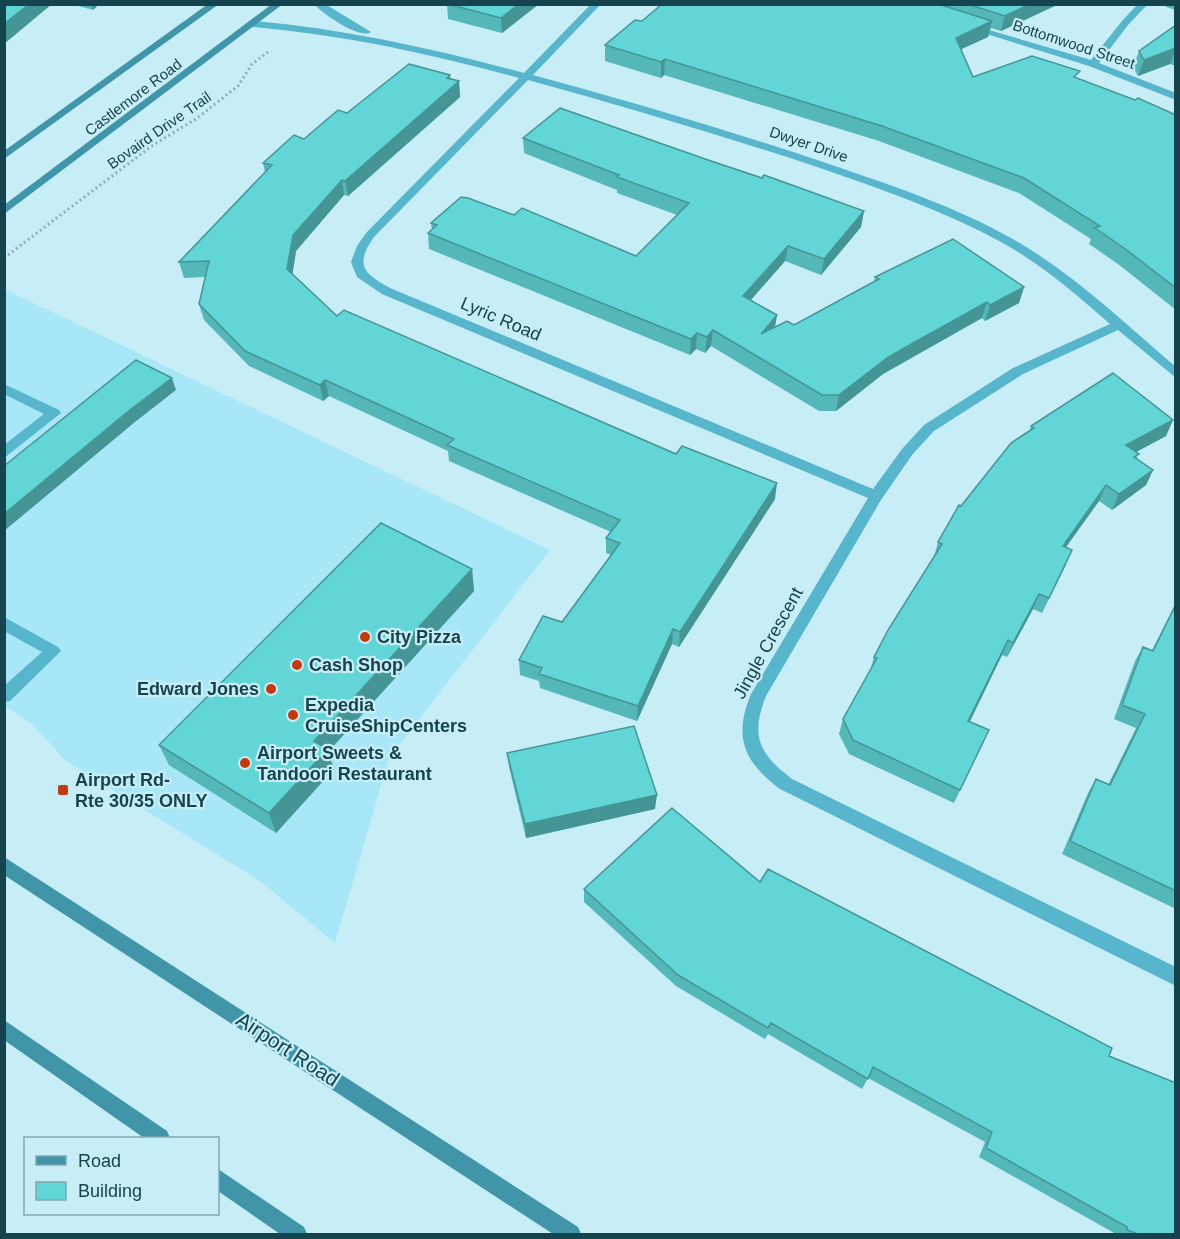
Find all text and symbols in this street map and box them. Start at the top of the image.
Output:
street label: Bottomwood Street [1011,16,1138,72]
street label: Castlemore Road [81,55,185,139]
street label: Bovaird Drive Trail [104,88,214,172]
street label: Dwyer Drive [768,123,850,165]
street label: Lyric Road [458,293,544,345]
street label: Jingle Crescent [729,584,807,702]
place label: City Pizza [377,627,462,647]
marker: City Pizza [358,630,372,644]
place label: Cash Shop [309,655,403,675]
marker: Cash Shop [290,658,304,672]
place label: Edward Jones [137,679,259,699]
marker: Edward Jones [264,682,278,696]
place label: Expedia CruiseShipCenters [305,695,467,736]
marker: Expedia CruiseShipCenters [286,708,300,722]
place label: Airport Sweets & Tandoori Restaurant [257,743,432,784]
marker: Airport Sweets & Tandoori Restaurant [238,756,252,770]
place label: Airport Rd- Rte 30/35 ONLY [75,770,207,811]
marker: Airport Rd- Rte 30/35 ONLY [56,783,70,797]
street label: Airport Road [232,1007,344,1091]
legend [24,1137,219,1215]
text: Road [78,1151,121,1171]
text: Building [78,1181,142,1201]

